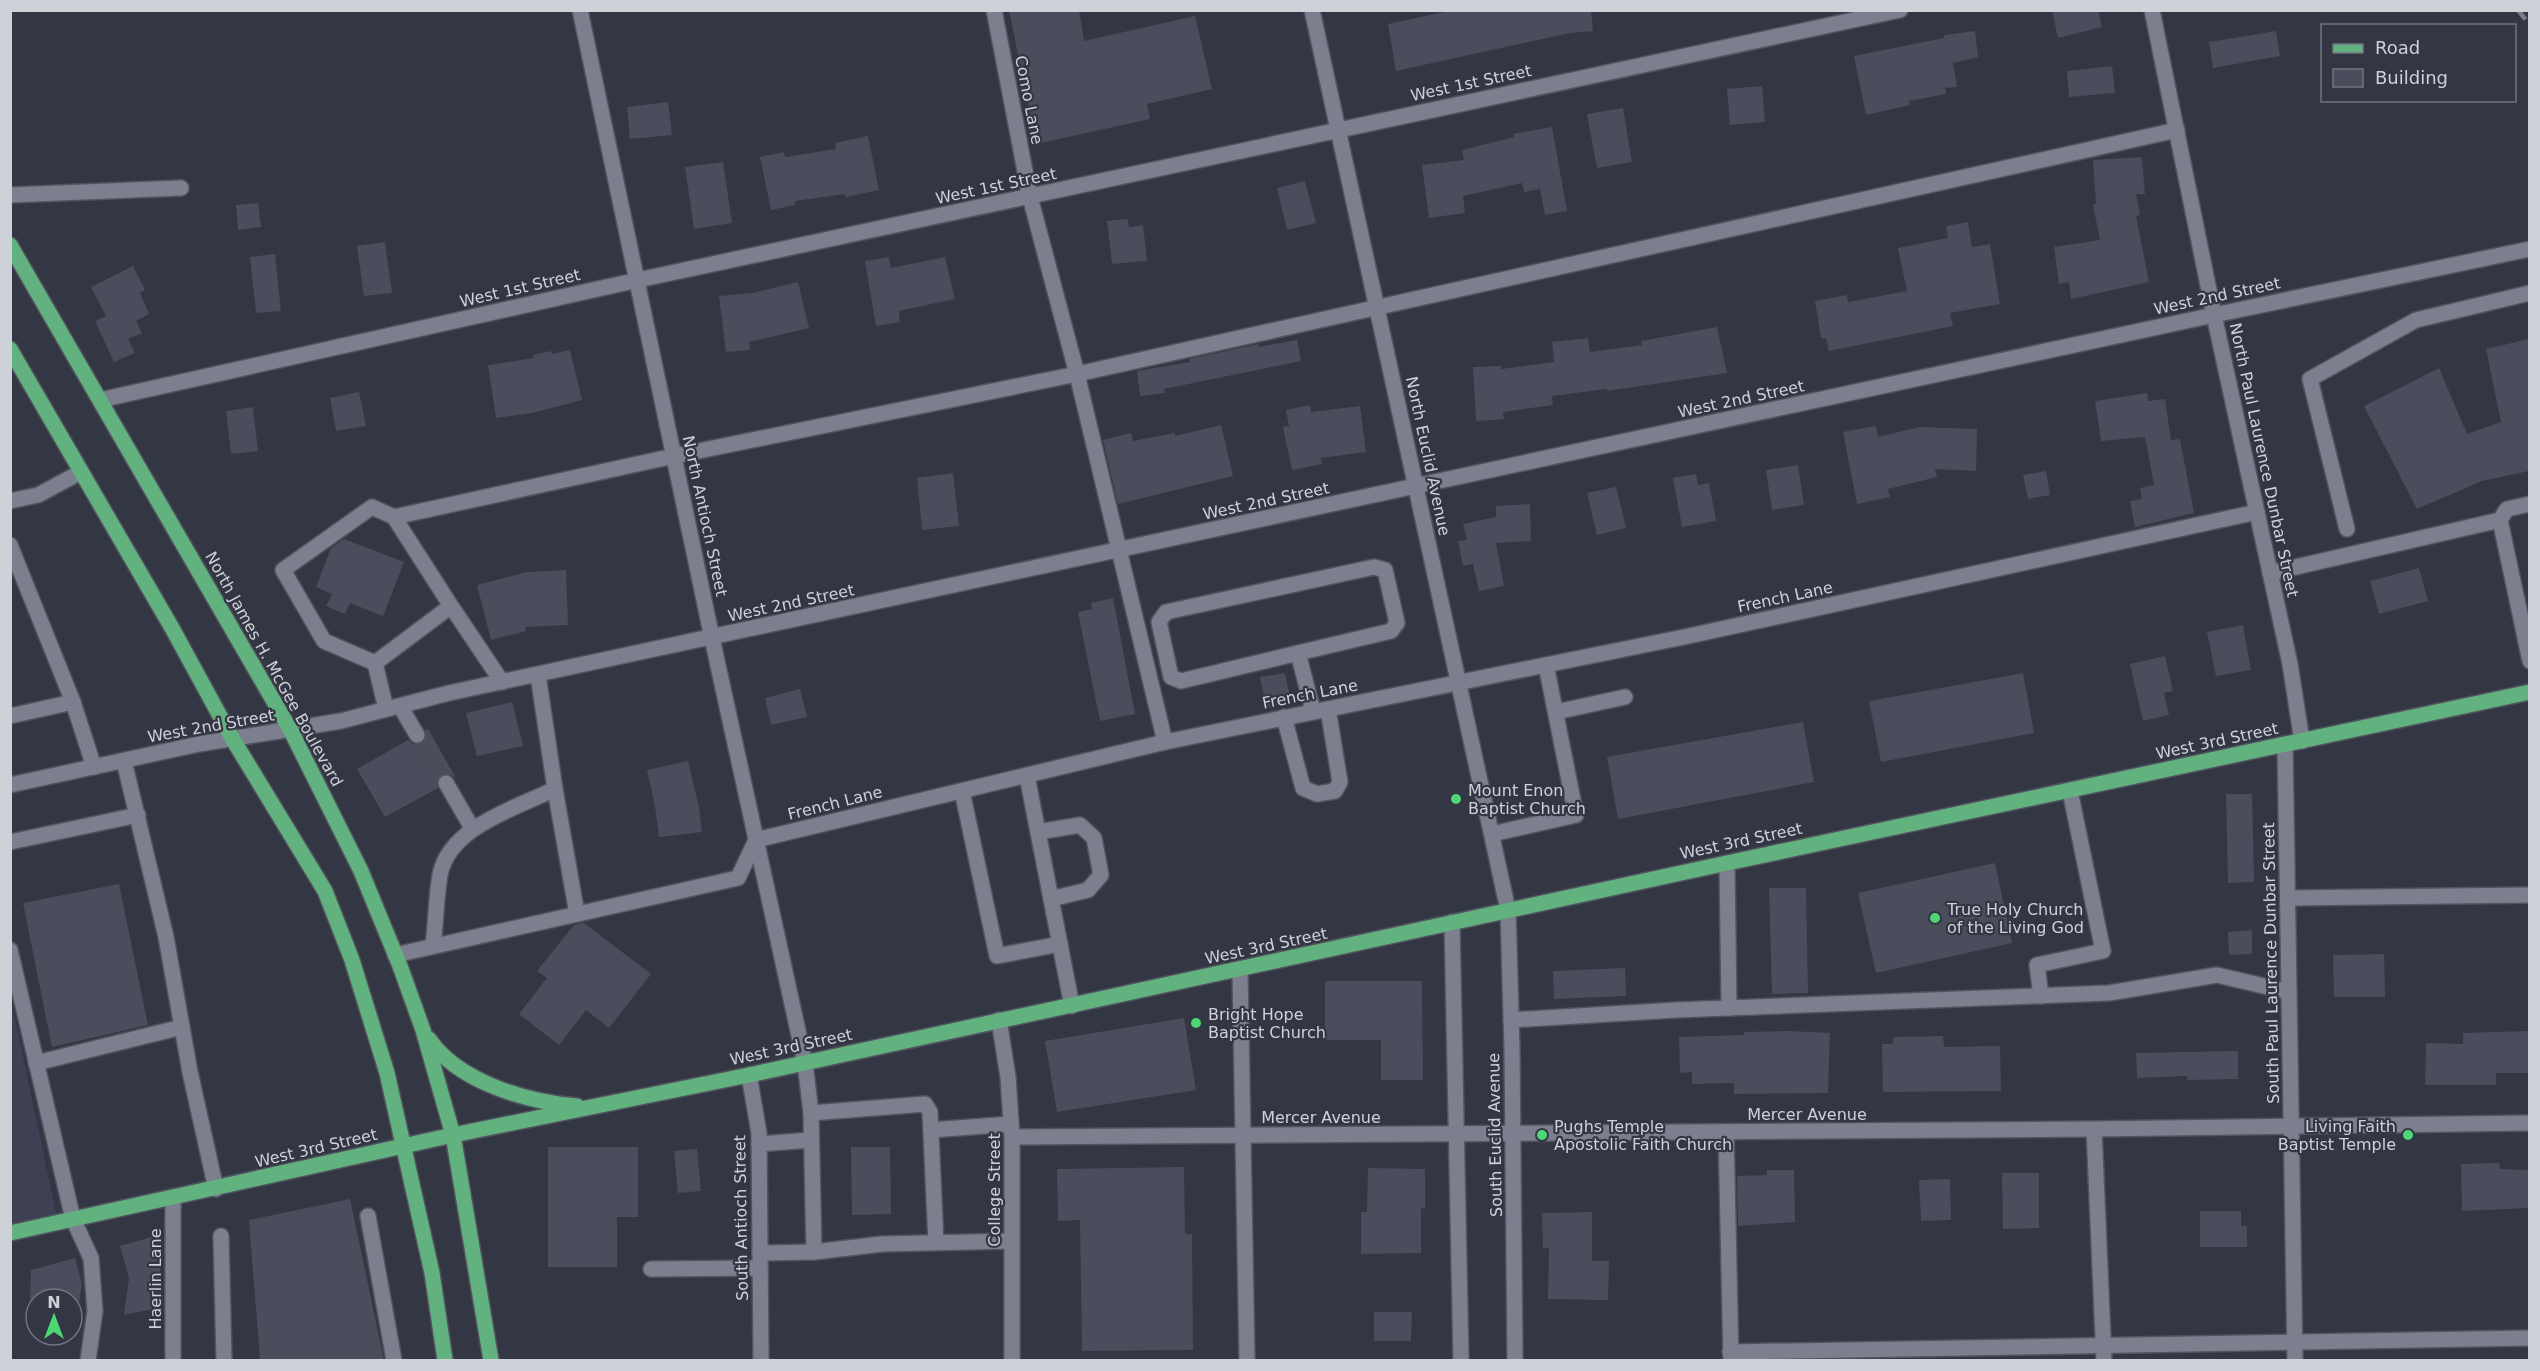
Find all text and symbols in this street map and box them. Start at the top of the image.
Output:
legend [2321,24,2516,102]
text: Road [2375,37,2420,58]
street label: Como Lane [1011,54,1047,146]
street label: West 1st Street [1409,61,1533,105]
text: Building [2375,67,2448,88]
street label: West 1st Street [934,164,1058,208]
street label: West 1st Street [458,265,582,311]
street label: West 2nd Street [2152,273,2282,319]
street label: North Paul Laurence Dunbar Street [2226,321,2302,599]
street label: North Euclid Avenue [1402,375,1454,537]
street label: West 2nd Street [1676,376,1806,422]
street label: North Antioch Street [679,434,731,598]
street label: West 2nd Street [1201,478,1331,524]
street label: North James H. McGee Boulevard [201,548,347,790]
street label: French Lane [1736,578,1834,616]
street label: West 2nd Street [726,580,856,626]
street label: French Lane [1261,675,1359,713]
street label: West 2nd Street [146,705,276,747]
street label: West 3rd Street [2154,719,2280,763]
place label: Mount Enon Baptist Church [1468,781,1586,818]
street label: French Lane [786,782,884,824]
marker: Mount Enon Baptist Church [1449,792,1463,806]
street label: West 3rd Street [1678,819,1804,863]
street label: South Paul Laurence Dunbar Street [2259,822,2283,1104]
place label: True Holy Church of the Living God [1946,900,2084,937]
marker: True Holy Church of the Living God [1928,911,1942,925]
street label: West 3rd Street [1203,924,1329,968]
place label: Bright Hope Baptist Church [1208,1005,1326,1042]
marker: Bright Hope Baptist Church [1189,1016,1203,1030]
street label: West 3rd Street [728,1025,854,1069]
street label: South Euclid Avenue [1484,1053,1506,1217]
street label: Mercer Avenue [1747,1105,1867,1124]
street label: Mercer Avenue [1261,1108,1381,1127]
place label: Pughs Temple Apostolic Faith Church [1554,1117,1732,1154]
place label: Living Faith Baptist Temple [2278,1117,2396,1154]
street label: West 3rd Street [253,1125,379,1171]
marker: Pughs Temple Apostolic Faith Church [1535,1128,1549,1142]
marker: Living Faith Baptist Temple [2401,1128,2415,1142]
street label: College Street [985,1133,1004,1247]
street label: South Antioch Street [730,1135,752,1301]
street label: Haerlin Lane [146,1228,165,1330]
north arrow [24,1287,84,1347]
text: N [47,1293,61,1312]

